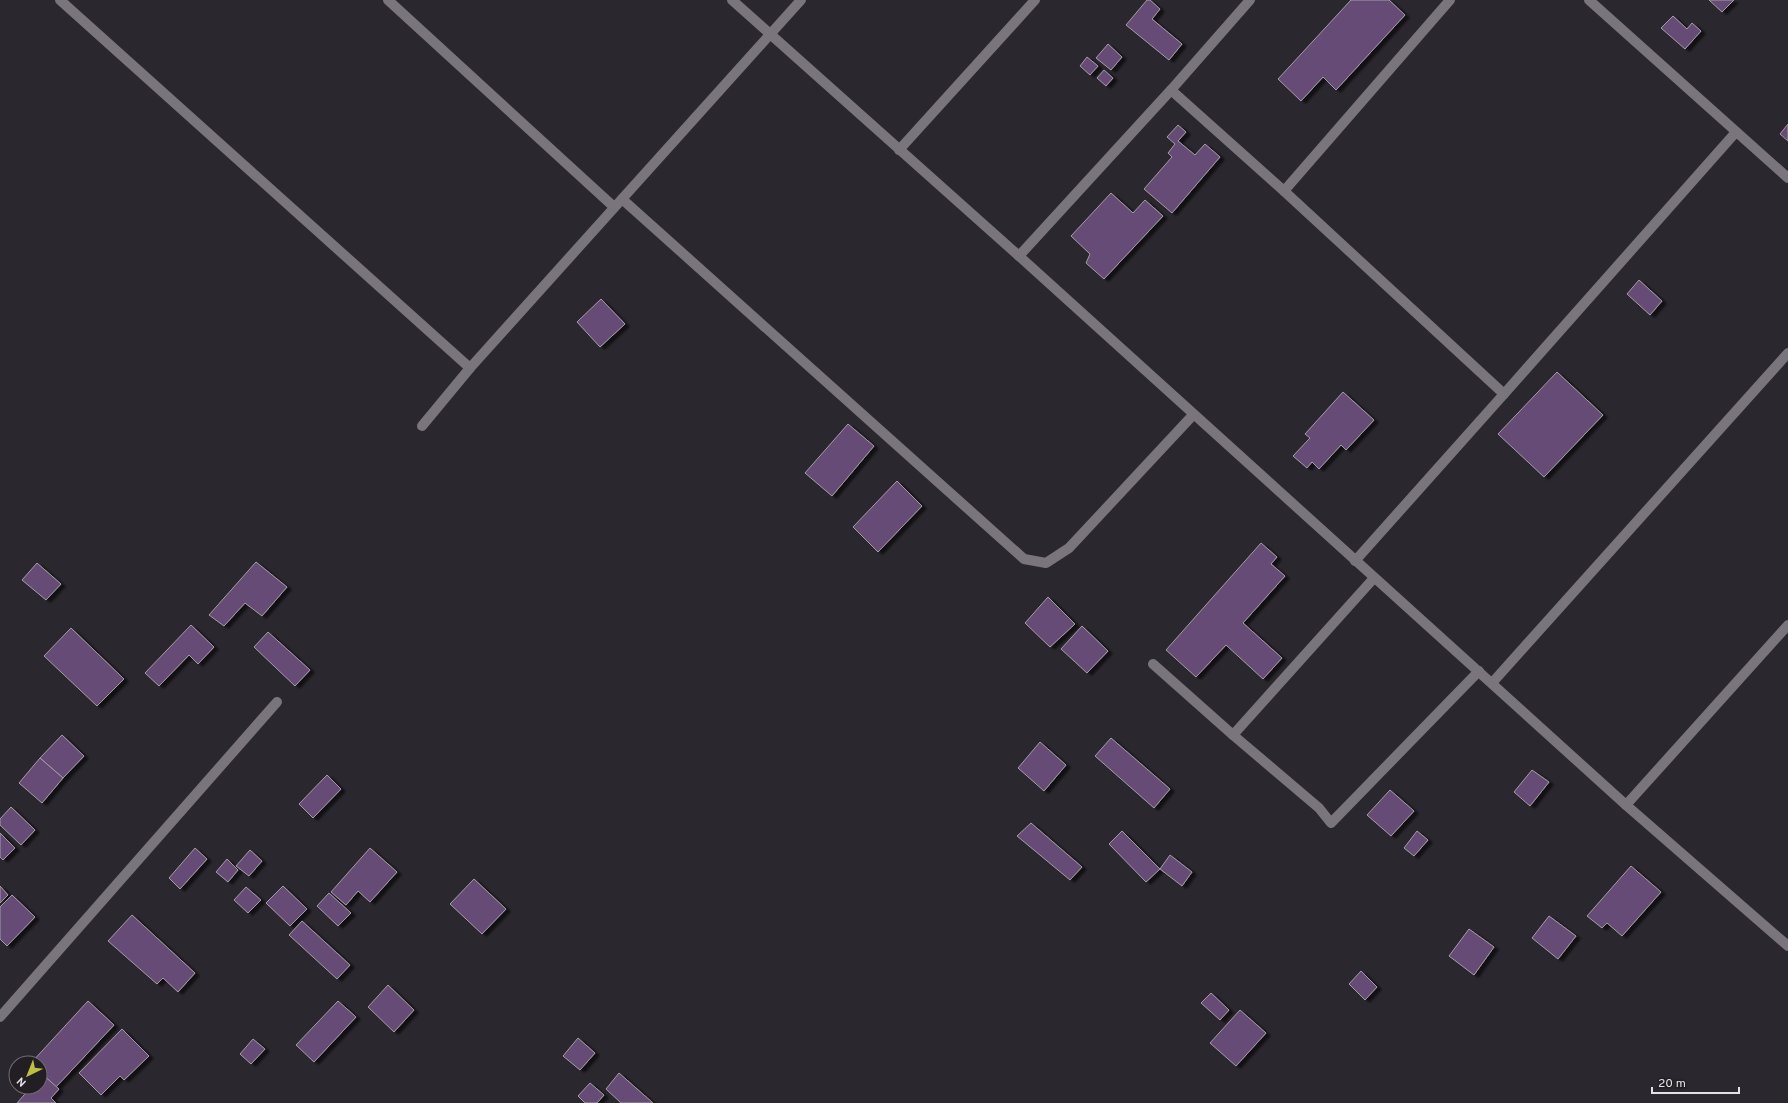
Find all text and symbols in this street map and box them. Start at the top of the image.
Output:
north arrow [8,1055,48,1095]
scale bar [1652,1069,1739,1095]
text: N [14,1074,30,1089]
text: 20 m [1658,1076,1686,1092]

